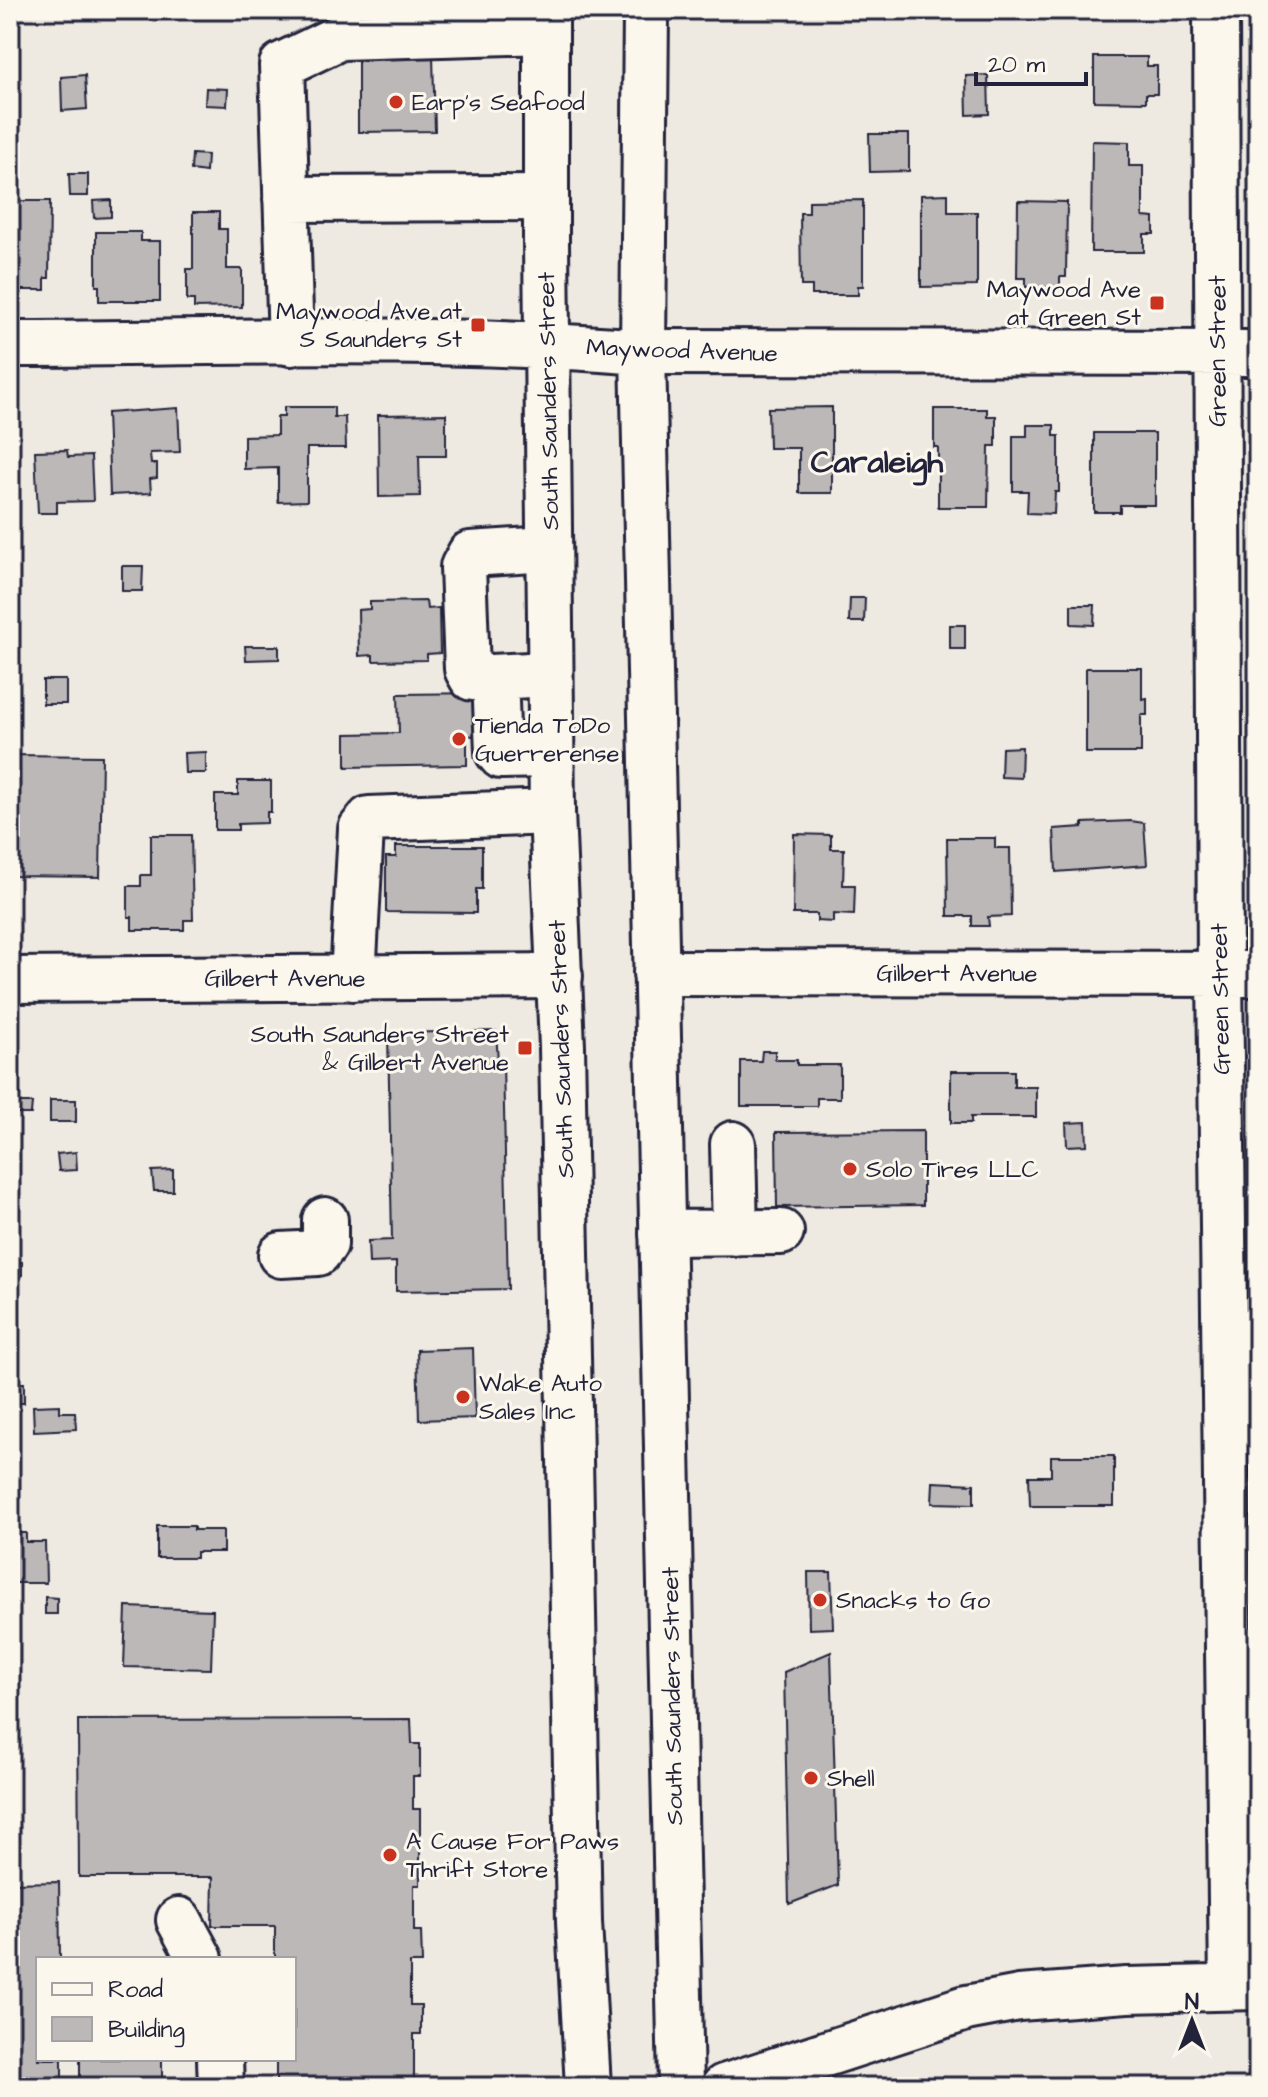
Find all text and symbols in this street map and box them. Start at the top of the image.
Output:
scale bar [976,36,1086,86]
text: 20 m [988,48,1045,82]
place label: Earp's Seafood [412,86,585,120]
marker: Earp's Seafood [387,93,405,111]
street label: South Saunders Street [530,271,568,530]
place label: Maywood Ave at Green St [987,273,1141,335]
street label: Green Street [1201,275,1235,427]
marker: Maywood Ave at Green St [1148,294,1166,312]
place label: Maywood Ave at S Saunders St [276,295,462,357]
marker: Maywood Ave at S Saunders St [469,316,487,334]
street label: Maywood Avenue [586,331,778,372]
district label: Caraleigh [811,440,944,486]
place label: Tienda ToDo Guerrerense [475,709,620,771]
marker: Tienda ToDo Guerrerense [450,730,468,748]
street label: South Saunders Street [540,919,583,1179]
street label: Green Street [1203,923,1239,1075]
street label: Gilbert Avenue [876,957,1038,991]
street label: Gilbert Avenue [204,962,366,996]
place label: South Saunders Street & Gilbert Avenue [251,1018,509,1080]
marker: South Saunders Street & Gilbert Avenue [516,1039,534,1057]
place label: Solo Tires LLC [866,1153,1039,1187]
marker: Solo Tires LLC [841,1160,859,1178]
place label: Wake Auto Sales Inc [479,1367,602,1429]
marker: Wake Auto Sales Inc [454,1388,472,1406]
street label: South Saunders Street [654,1566,692,1825]
place label: Snacks to Go [836,1584,991,1618]
marker: Snacks to Go [811,1591,829,1609]
place label: Shell [827,1762,875,1796]
marker: Shell [802,1769,820,1787]
place label: A Cause For Paws Thrift Store [406,1825,619,1887]
marker: A Cause For Paws Thrift Store [381,1846,399,1864]
legend [36,1957,296,2061]
text: Road [108,1973,163,2007]
north arrow [1152,1981,1232,2061]
text: N [1185,1987,1199,2018]
text: Building [108,2013,185,2048]

